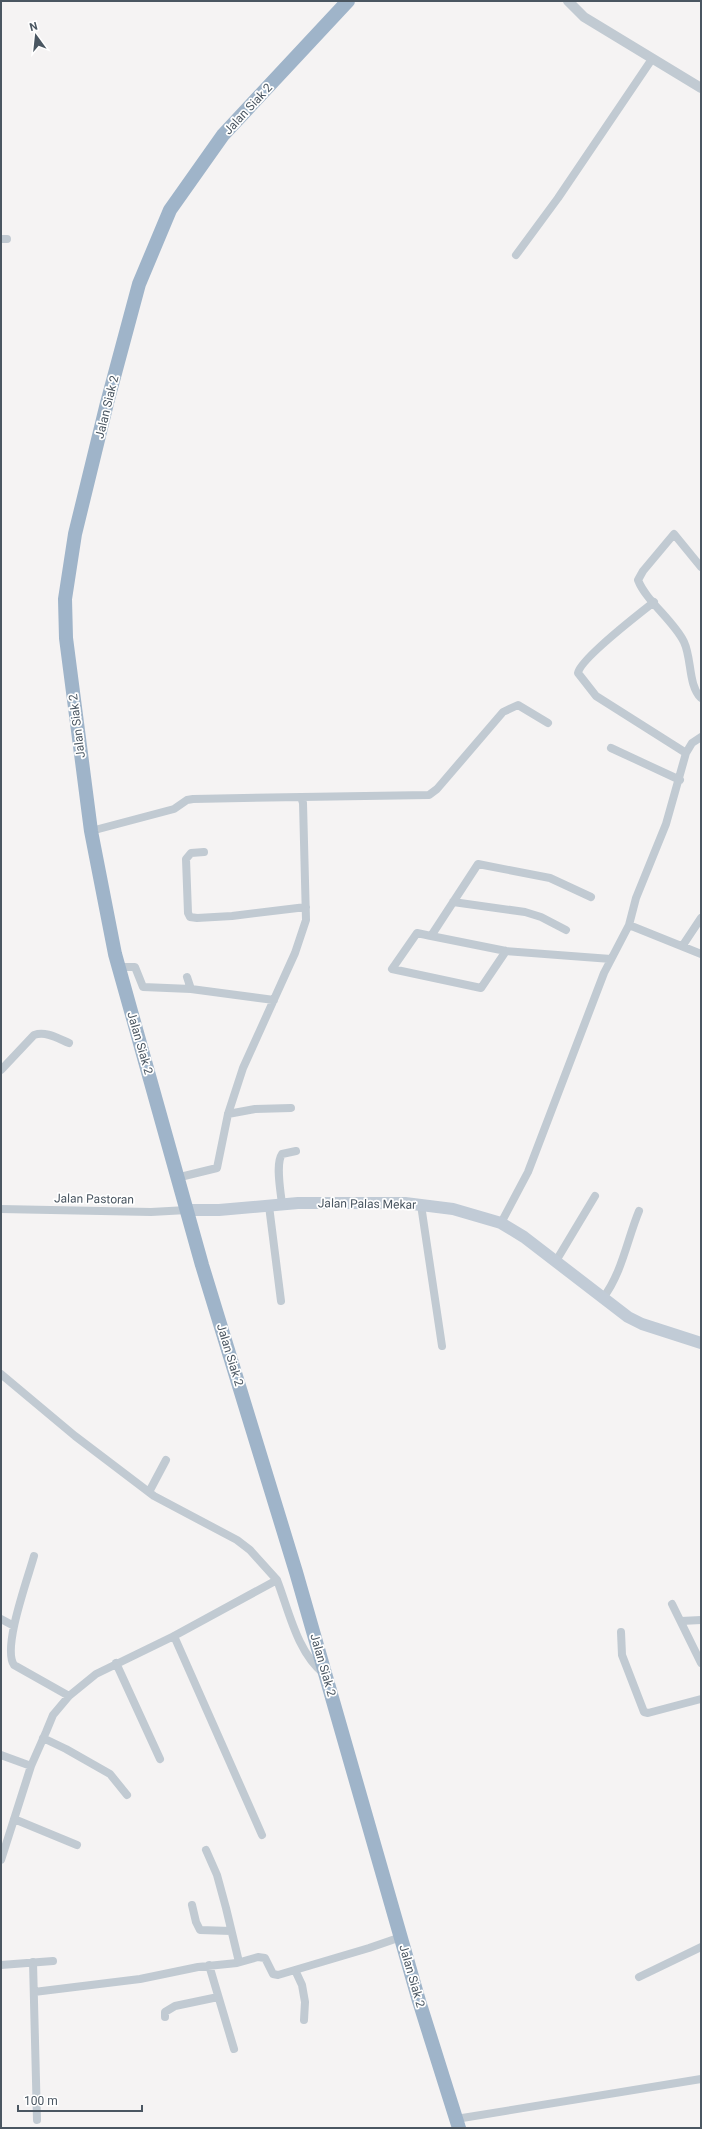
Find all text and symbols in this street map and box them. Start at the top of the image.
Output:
north arrow [16,16,56,56]
text: N [28,19,39,34]
street label: Jalan Siak 2 [221,80,275,137]
street label: Jalan Siak 2 [92,374,122,440]
street label: Jalan Siak 2 [66,693,88,759]
street label: Jalan Siak 2 [124,1010,156,1076]
street label: Jalan Pastoran [54,1191,134,1207]
street label: Jalan Palas Mekar [318,1196,416,1212]
street label: Jalan Siak 2 [214,1322,246,1388]
street label: Jalan Siak 2 [307,1632,339,1698]
street label: Jalan Siak 2 [396,1943,428,2009]
scale bar [18,2087,142,2113]
text: 100 m [24,2094,58,2108]

